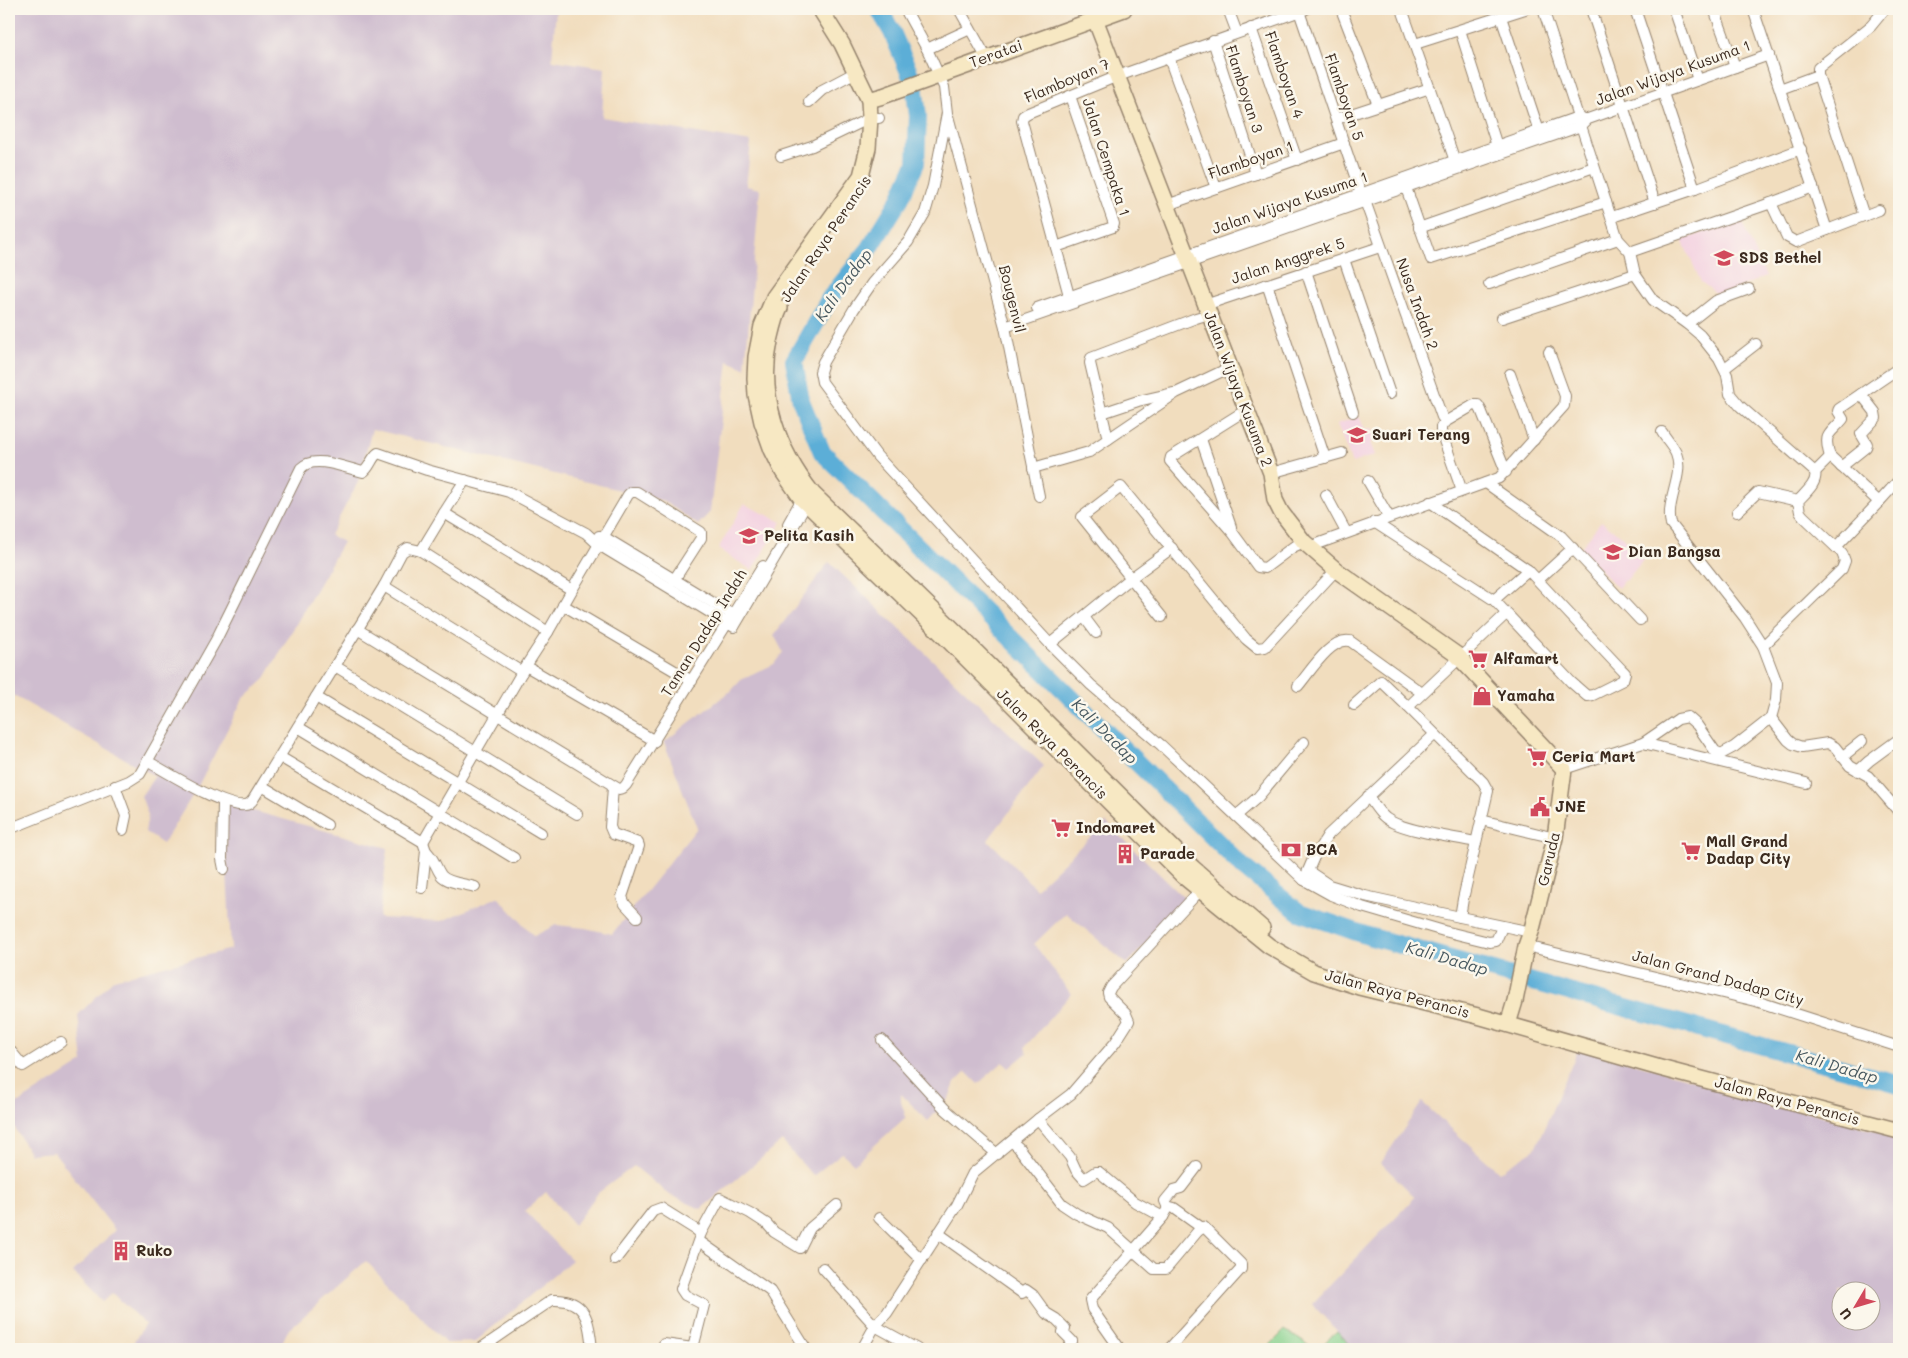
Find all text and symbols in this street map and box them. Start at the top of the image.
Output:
street label: Flamboyan 4 [1261,28,1309,121]
street label: Teratai [966,34,1025,72]
street label: Jalan Wijaya Kusuma 1 [1592,35,1753,109]
street label: Flamboyan 3 [1221,42,1269,135]
street label: Flamboyan 5 [1321,50,1369,143]
street label: Flamboyan 7 [1021,53,1112,107]
street label: Jalan Cempaka 1 [1078,95,1135,218]
street label: Flamboyan 1 [1205,135,1296,183]
street label: Jalan Wijaya Kusuma 1 [1209,166,1370,238]
street label: Jalan Raya Perancis [775,171,875,306]
street label: Jalan Anggrek 5 [1228,232,1347,288]
water label: Kali Dadap [809,244,876,325]
school or university icon: SDS Bethel [1713,247,1735,269]
place label: SDS Bethel [1739,247,1821,267]
street label: Nusa Indah 2 [1392,255,1444,352]
street label: Bougenvil [995,263,1031,335]
street label: Jalan Wijaya Kusuma 2 [1200,308,1278,469]
school or university icon: Suari Terang [1346,424,1368,446]
place label: Suari Terang [1372,424,1470,444]
school or university icon: Pelita Kasih [738,525,760,547]
place label: Pelita Kasih [764,525,854,545]
school or university icon: Dian Bangsa [1602,541,1624,563]
place label: Dian Bangsa [1628,541,1721,561]
street label: Taman Dadap Indah [656,565,751,700]
supermarket icon: Alfamart [1467,648,1489,670]
place label: Alfamart [1493,648,1559,668]
street label: Jalan Raya Perancis [993,684,1112,803]
shop icon: Yamaha [1471,685,1493,707]
place label: Yamaha [1497,685,1555,705]
water label: Kali Dadap [1068,693,1143,768]
supermarket icon: Ceria Mart [1526,746,1548,768]
place label: Ceria Mart [1552,746,1636,766]
public building icon: JNE [1529,796,1551,818]
place label: JNE [1555,796,1586,816]
supermarket icon: Indomaret [1050,817,1072,839]
place label: Indomaret [1076,817,1156,837]
street label: Garuda [1532,830,1564,888]
place label: Mall Grand Dadap City [1706,831,1791,868]
bank icon: BCA [1280,839,1302,861]
place label: BCA [1306,839,1338,859]
supermarket icon: Mall Grand Dadap City [1680,840,1702,862]
building icon: Parade [1114,843,1136,865]
place label: Parade [1140,843,1195,863]
water label: Kali Dadap [1404,936,1491,979]
street label: Jalan Grand Dadap City [1630,945,1806,1010]
street label: Jalan Raya Perancis [1323,964,1472,1022]
water label: Kali Dadap [1794,1044,1881,1087]
street label: Jalan Raya Perancis [1713,1071,1862,1129]
building icon: Ruko [110,1240,132,1262]
place label: Ruko [136,1240,172,1260]
north arrow [1830,1280,1880,1330]
text: U [1835,1305,1856,1324]

